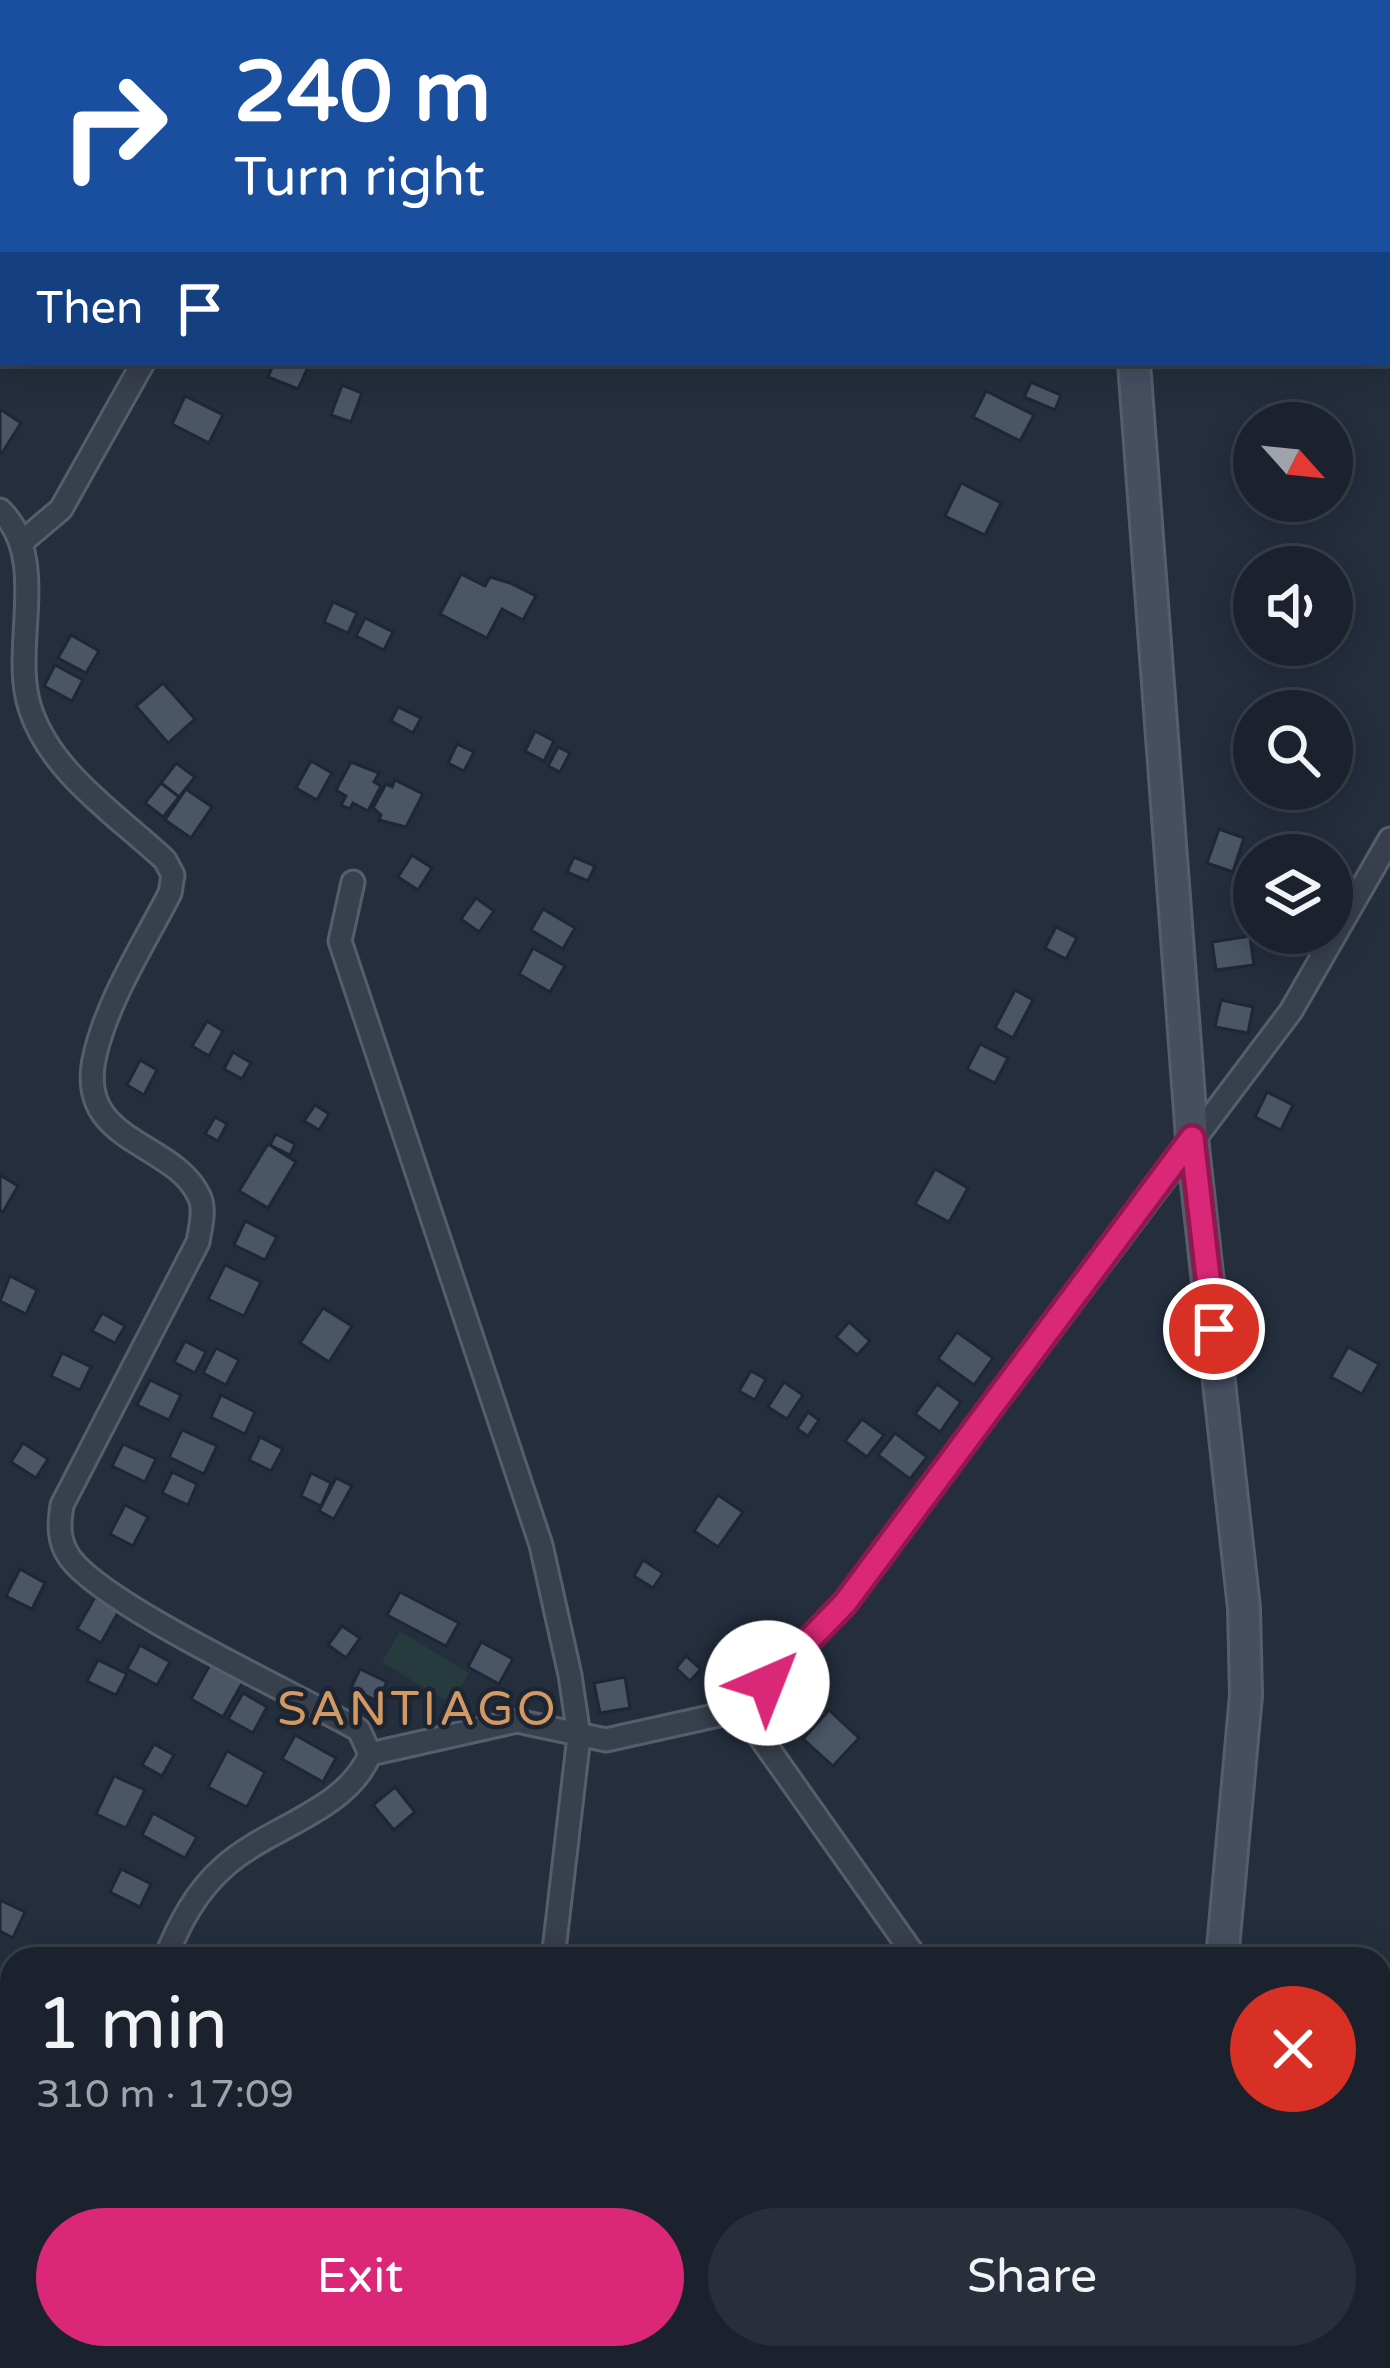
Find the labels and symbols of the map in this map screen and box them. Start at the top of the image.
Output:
north arrow [1233,402,1353,522]
pin [1163,1278,1265,1380]
position arrow [704,1620,830,1746]
district label: SANTIAGO [277,1681,559,1739]

